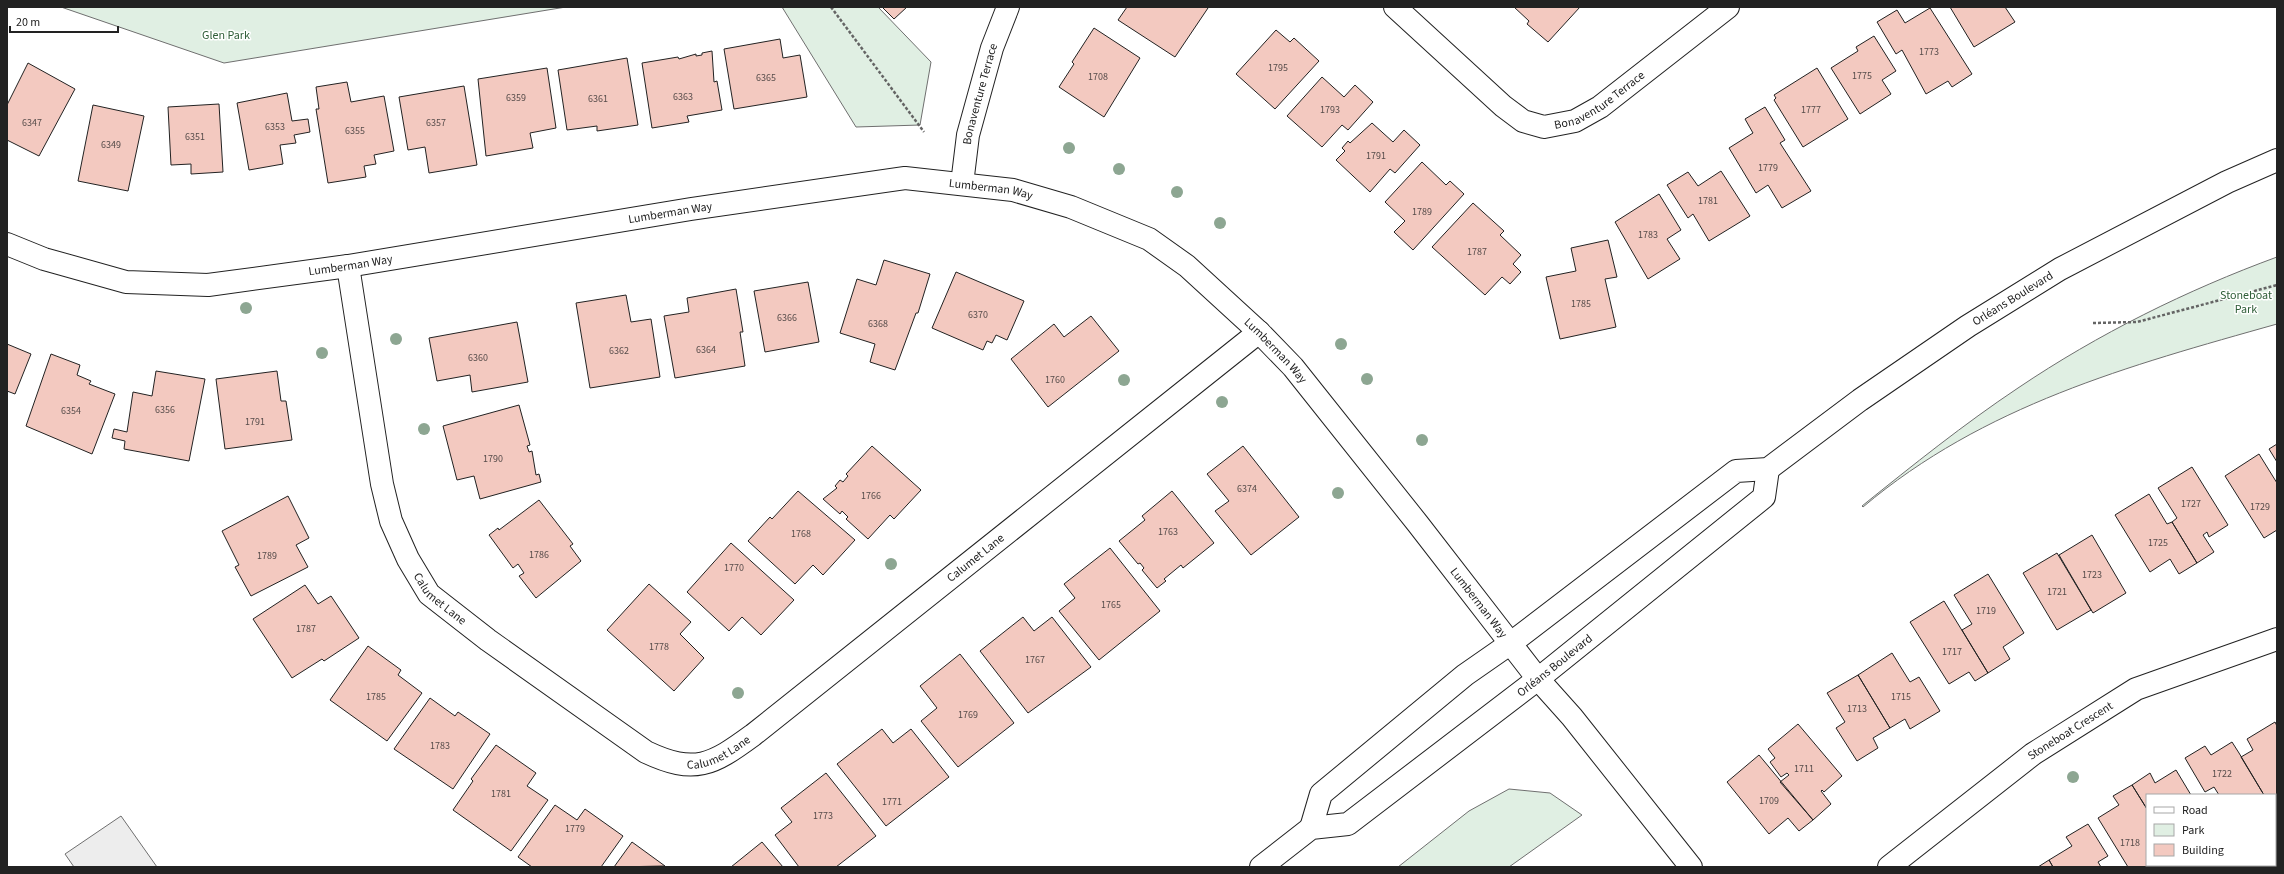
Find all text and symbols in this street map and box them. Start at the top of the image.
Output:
scale bar [10,8,118,34]
text: 20 m [16,14,40,31]
park label: Glen Park [202,27,250,44]
street label: Bonaventure Terrace [959,41,1002,145]
house number: 1773 [1919,45,1939,59]
house number: 1795 [1268,61,1288,75]
street label: Bonaventure Terrace [1553,67,1649,134]
house number: 1775 [1852,69,1872,83]
house number: 1708 [1088,70,1108,84]
house number: 6365 [756,71,776,85]
house number: 6363 [673,90,693,104]
house number: 6359 [506,91,526,105]
house number: 6361 [588,92,608,106]
house number: 1793 [1320,103,1340,117]
house number: 1777 [1801,103,1821,117]
house number: 6347 [22,116,42,130]
house number: 6357 [426,116,446,130]
house number: 6353 [265,120,285,134]
house number: 6355 [345,124,365,138]
house number: 6351 [185,130,205,144]
house number: 6349 [101,138,121,152]
house number: 1791 [1366,149,1386,163]
house number: 1779 [1758,161,1778,175]
street label: Lumberman Way [948,175,1035,204]
house number: 1781 [1698,194,1718,208]
street label: Lumberman Way [627,198,714,228]
house number: 1789 [1412,205,1432,219]
house number: 1783 [1638,228,1658,242]
house number: 1787 [1467,245,1487,259]
street label: Lumberman Way [307,251,394,280]
street label: Orléans Boulevard [1969,267,2057,330]
park label: Stoneboat Park [2220,287,2272,318]
house number: 1785 [1571,297,1591,311]
house number: 6370 [968,308,988,322]
house number: 6366 [777,311,797,325]
street label: Lumberman Way [1240,314,1311,387]
house number: 6368 [868,317,888,331]
house number: 6364 [696,343,716,357]
house number: 6362 [609,344,629,358]
house number: 6360 [468,351,488,365]
house number: 1760 [1045,373,1065,387]
house number: 6356 [155,403,175,417]
house number: 6354 [61,404,81,418]
house number: 1791 [245,415,265,429]
house number: 1790 [483,452,503,466]
house number: 6374 [1237,482,1257,496]
house number: 1766 [861,489,881,503]
house number: 1727 [2181,497,2201,511]
house number: 1729 [2250,500,2270,514]
house number: 1763 [1158,525,1178,539]
house number: 1768 [791,527,811,541]
street label: Calumet Lane [943,530,1008,586]
house number: 1725 [2148,536,2168,550]
house number: 1786 [529,548,549,562]
house number: 1789 [257,549,277,563]
house number: 1770 [724,561,744,575]
street label: Lumberman Way [1446,564,1511,642]
house number: 1723 [2082,568,2102,582]
street label: Calumet Lane [409,570,470,629]
house number: 1721 [2047,585,2067,599]
house number: 1765 [1101,598,1121,612]
house number: 1719 [1976,604,1996,618]
house number: 1787 [296,622,316,636]
street label: Orléans Boulevard [1513,630,1596,701]
house number: 1778 [649,640,669,654]
house number: 1717 [1942,645,1962,659]
house number: 1767 [1025,653,1045,667]
house number: 1785 [366,690,386,704]
house number: 1715 [1891,690,1911,704]
street label: Stoneboat Crescent [2024,698,2116,764]
house number: 1713 [1847,702,1867,716]
house number: 1769 [958,708,978,722]
street label: Calumet Lane [687,732,754,774]
house number: 1783 [430,739,450,753]
house number: 1711 [1794,762,1814,776]
house number: 1722 [2212,767,2232,781]
house number: 1781 [491,787,511,801]
house number: 1709 [1759,794,1779,808]
legend [2146,794,2276,866]
house number: 1771 [882,795,902,809]
text: Road [2182,802,2208,819]
house number: 1773 [813,809,833,823]
house number: 1779 [565,822,585,836]
text: Park [2182,822,2204,839]
house number: 1718 [2120,836,2140,850]
text: Building [2182,842,2224,859]

